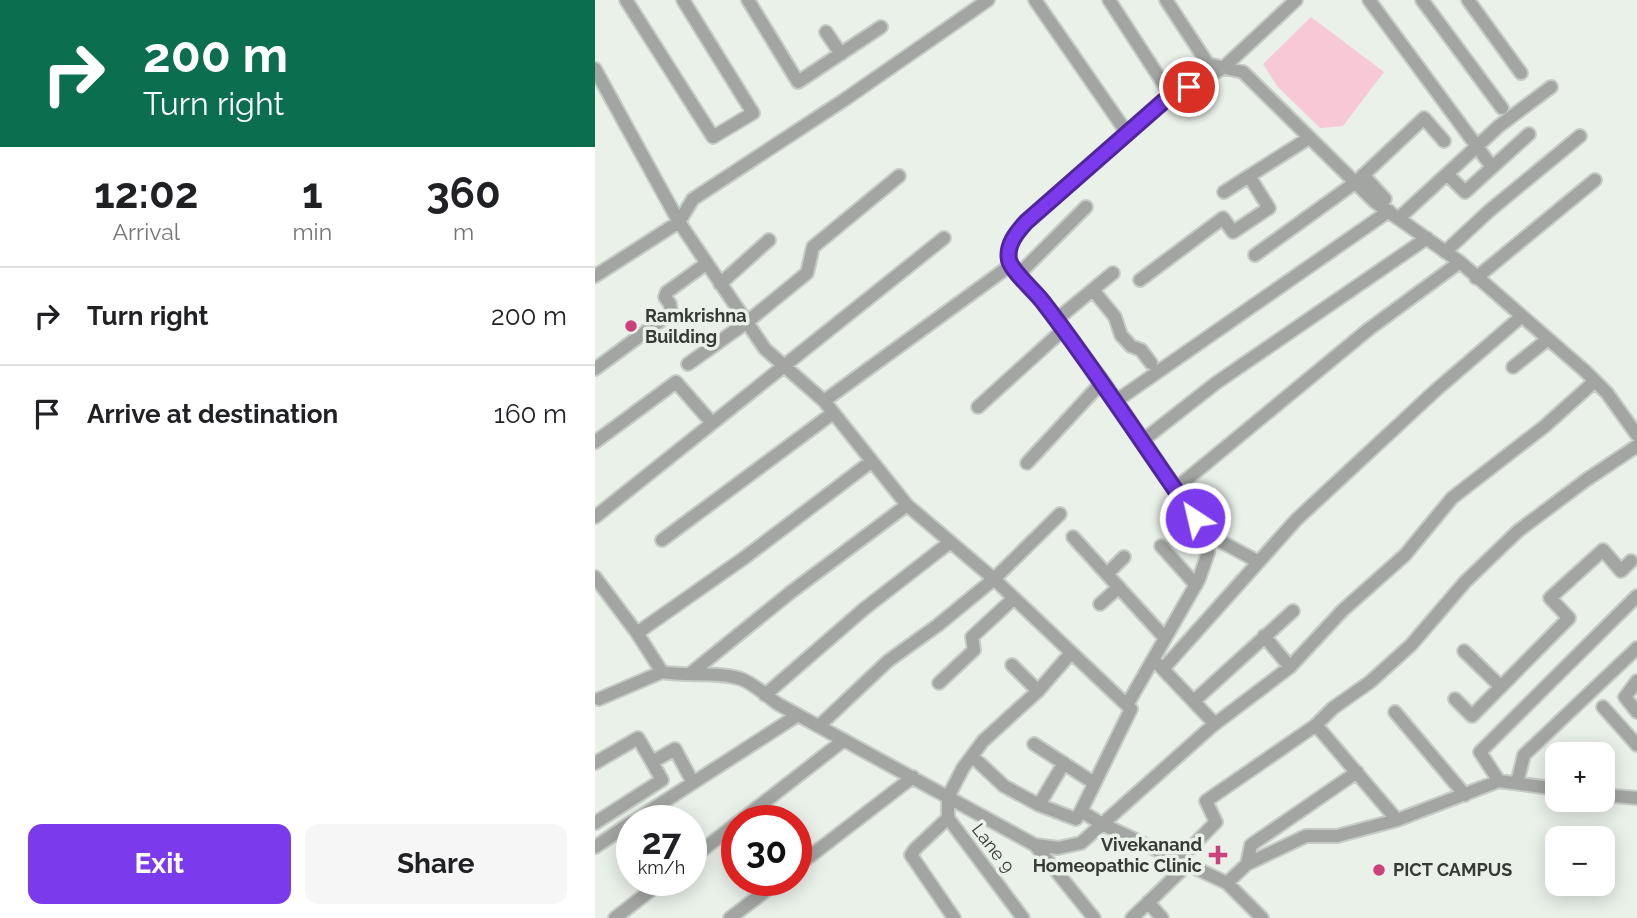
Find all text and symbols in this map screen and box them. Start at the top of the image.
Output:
text: 200 m [143,26,288,83]
icon: right [28,28,119,119]
pin [1159,57,1219,117]
icon: arrive [1170,68,1208,106]
text: Turn right [143,85,284,122]
text: 12:02 [94,169,198,218]
text: 1 [302,169,323,218]
text: 360 [426,169,501,218]
text: Arrival [113,218,180,245]
text: min [292,218,332,245]
text: m [453,218,474,245]
icon: right [28,297,66,335]
text: Turn right [87,301,208,331]
text: 200 m [491,301,567,331]
place label: Ramkrishna Building [645,305,746,347]
marker: Ramkrishna Building [623,318,639,334]
icon: arrive [28,395,66,433]
text: Arrive at destination [87,399,338,429]
text: 160 m [494,399,567,429]
position arrow [1158,481,1232,555]
map controls [1545,742,1615,896]
button: + [1545,742,1615,812]
speed limit sign: 30 [721,805,812,896]
street label: Lane 9 [968,819,1019,876]
text: 27 [642,821,681,862]
button: Exit [28,824,291,904]
button: Share [305,824,567,904]
button: − [1545,826,1615,896]
place label: Vivekanand Homeopathic Clinic [1033,834,1202,876]
marker: Vivekanand Homeopathic Clinic [1208,845,1228,865]
text: km/h [638,857,685,878]
place label: PICT CAMPUS [1393,859,1512,880]
marker: PICT CAMPUS [1371,862,1387,878]

